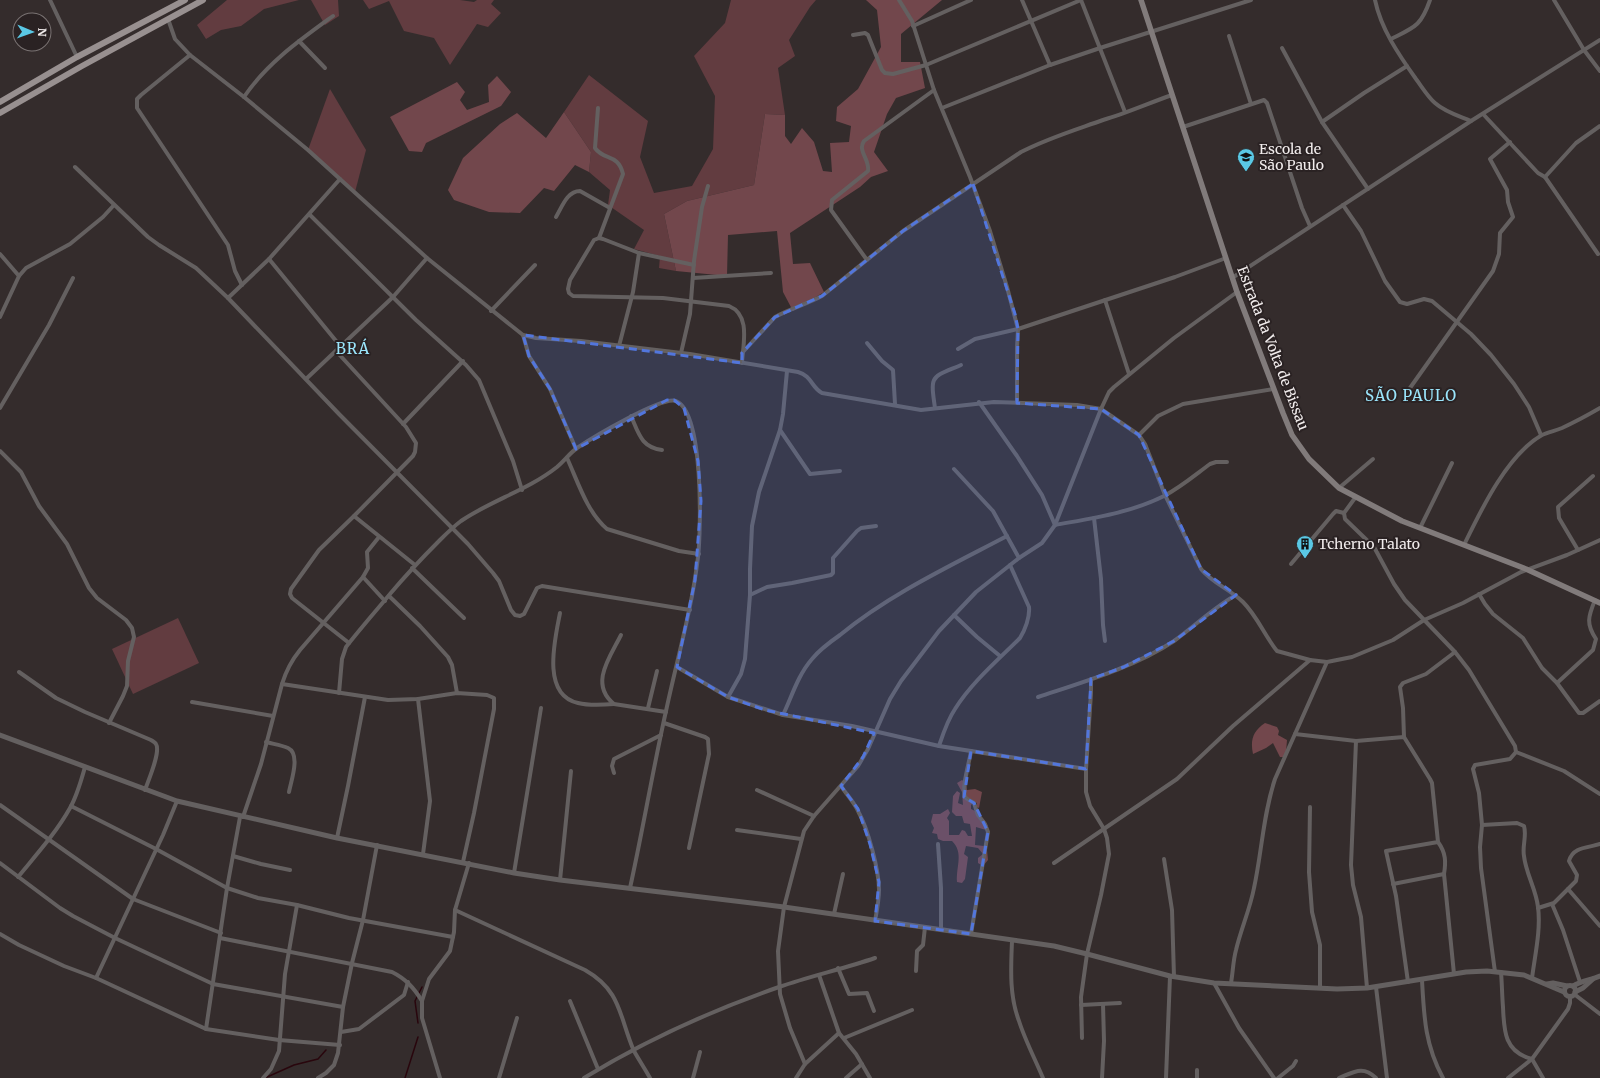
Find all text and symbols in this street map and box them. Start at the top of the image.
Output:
north arrow [12,12,52,52]
text: N [35,28,49,37]
place label: Escola de São Paulo [1259,140,1324,174]
school or university icon: Escola de São Paulo [1236,147,1256,172]
street label: Estrada da Volta de Bissau [1233,263,1313,433]
district label: BRÁ [336,338,370,358]
district label: SÃO PAULO [1365,386,1457,405]
building icon: Tcherno Talato [1295,534,1315,559]
place label: Tcherno Talato [1318,535,1420,553]

